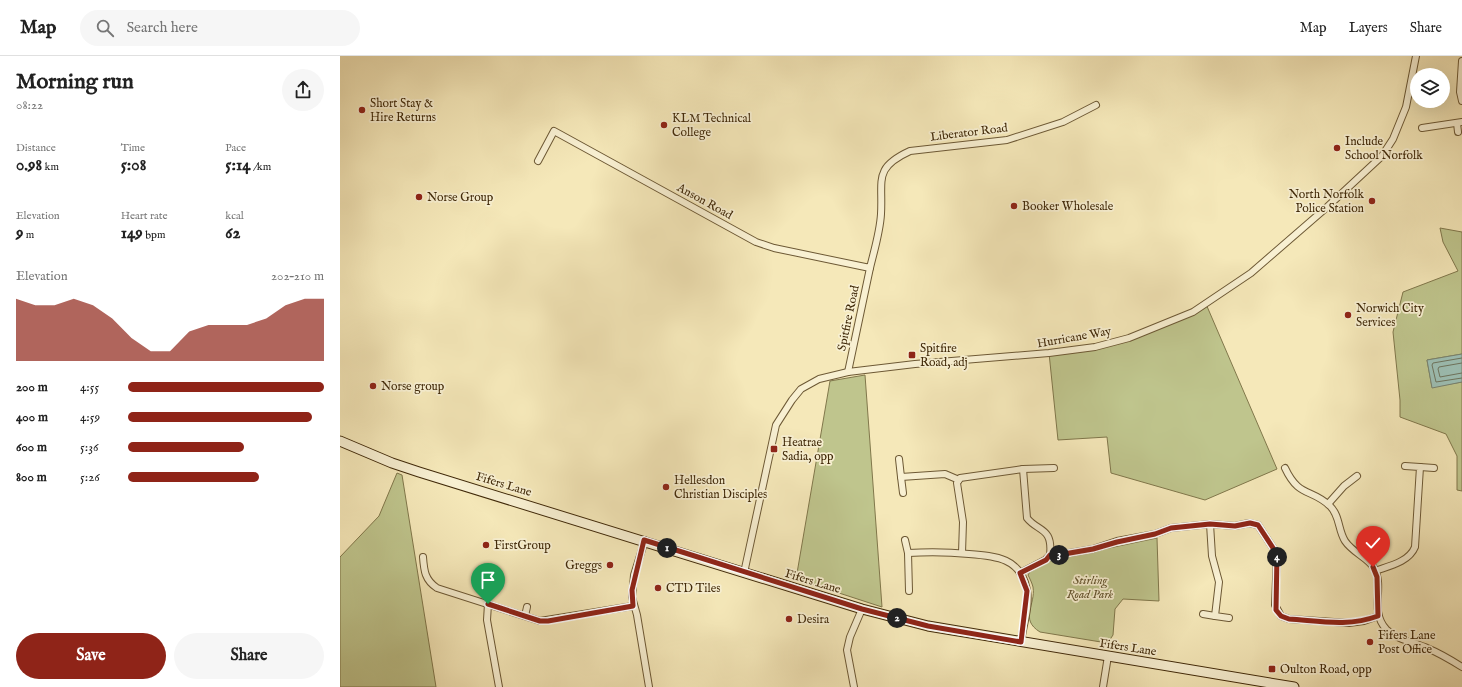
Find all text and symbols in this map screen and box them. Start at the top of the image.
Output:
search box [80,10,360,46]
text: Map [20,16,56,40]
icon: search [94,17,116,39]
text: Search here [126,18,198,37]
text: Map [1300,19,1327,37]
text: Layers [1349,19,1388,37]
text: Share [1410,19,1442,37]
text: Morning run [16,68,134,96]
map controls [1410,68,1450,108]
button: layers [1410,68,1450,108]
button: share [282,69,324,111]
place label: Short Stay & Hire Returns [370,96,436,125]
text: 08:22 [16,97,43,114]
marker: Short Stay & Hire Returns [357,105,367,115]
place label: KLM Technical College [672,111,752,140]
marker: KLM Technical College [659,120,669,130]
street label: Liberator Road [929,120,1009,145]
place label: Include School Norfolk [1345,134,1423,163]
text: Distance [16,141,56,155]
text: Time [121,141,145,155]
text: Pace [225,141,246,155]
marker: Include School Norfolk [1332,143,1342,153]
text: 0.98 [16,155,42,176]
text: 5:08 [121,155,146,176]
text: 5:14 [225,155,251,176]
text: km [42,160,59,174]
text: /km [251,160,271,174]
street label: Anson Road [673,180,736,223]
place label: North Norfolk Police Station [1289,187,1365,216]
place label: Norse Group [427,190,494,206]
marker: Norse Group [414,192,424,202]
marker: North Norfolk Police Station [1367,196,1377,206]
place label: Booker Wholesale [1022,199,1114,214]
marker: Booker Wholesale [1009,201,1019,211]
text: Elevation [16,209,60,223]
text: Heart rate [121,209,168,223]
text: kcal [225,209,244,223]
text: 9 [16,223,23,244]
text: 149 [121,223,143,244]
text: 62 [225,223,240,244]
text: m [23,228,34,242]
text: bpm [143,228,165,242]
text: Elevation [16,268,68,285]
text: 202–210 m [271,268,324,285]
street label: Spitfire Road [834,283,864,352]
place label: Norwich City Services [1356,301,1424,330]
marker: Norwich City Services [1343,310,1353,320]
street label: Hurricane Way [1036,324,1112,351]
place label: Spitfire Road, adj [920,341,968,370]
marker: Spitfire Road, adj [907,350,917,360]
text: 200 m [16,379,48,396]
text: 4:55 [80,379,99,396]
place label: Norse group [381,379,445,395]
marker: Norse group [368,381,378,391]
text: 400 m [16,409,48,426]
text: 4:59 [80,409,100,426]
place label: Heatrae Sadia, opp [782,435,834,465]
text: 600 m [16,439,47,456]
text: 5:36 [80,439,98,456]
marker: Heatrae Sadia, opp [769,444,779,454]
text: 800 m [16,469,47,486]
text: 5:26 [80,469,100,486]
street label: Fifers Lane [474,469,534,500]
place label: Hellesdon Christian Disciples [674,473,767,503]
marker: Hellesdon Christian Disciples [661,482,671,492]
pin [1356,526,1390,567]
icon: check [1362,532,1384,554]
place label: FirstGroup [494,538,551,554]
pin: 1 [657,538,677,558]
marker: FirstGroup [481,540,491,550]
text: 1 [665,541,669,555]
pin: 3 [1049,545,1069,565]
pin: 4 [1267,547,1287,567]
text: 3 [1057,548,1061,562]
text: 4 [1274,550,1280,564]
place label: Greggs [565,558,602,573]
marker: Greggs [605,560,615,570]
pin [471,563,505,604]
street label: Fifers Lane [783,566,843,597]
icon: arrive [477,569,499,591]
park label: Stirling Road Park [1067,573,1113,602]
place label: CTD Tiles [666,581,720,596]
marker: CTD Tiles [653,583,663,593]
pin: 2 [887,608,907,628]
text: 2 [894,611,900,625]
place label: Desira [797,612,830,627]
marker: Desira [784,614,794,624]
place label: Fifers Lane Post Office [1378,628,1436,657]
button: Save [16,633,166,679]
button: Share [174,633,324,679]
street label: Fifers Lane [1098,636,1158,659]
marker: Fifers Lane Post Office [1365,637,1375,647]
place label: Oulton Road, opp [1280,662,1372,678]
marker: Oulton Road, opp [1267,664,1277,674]

